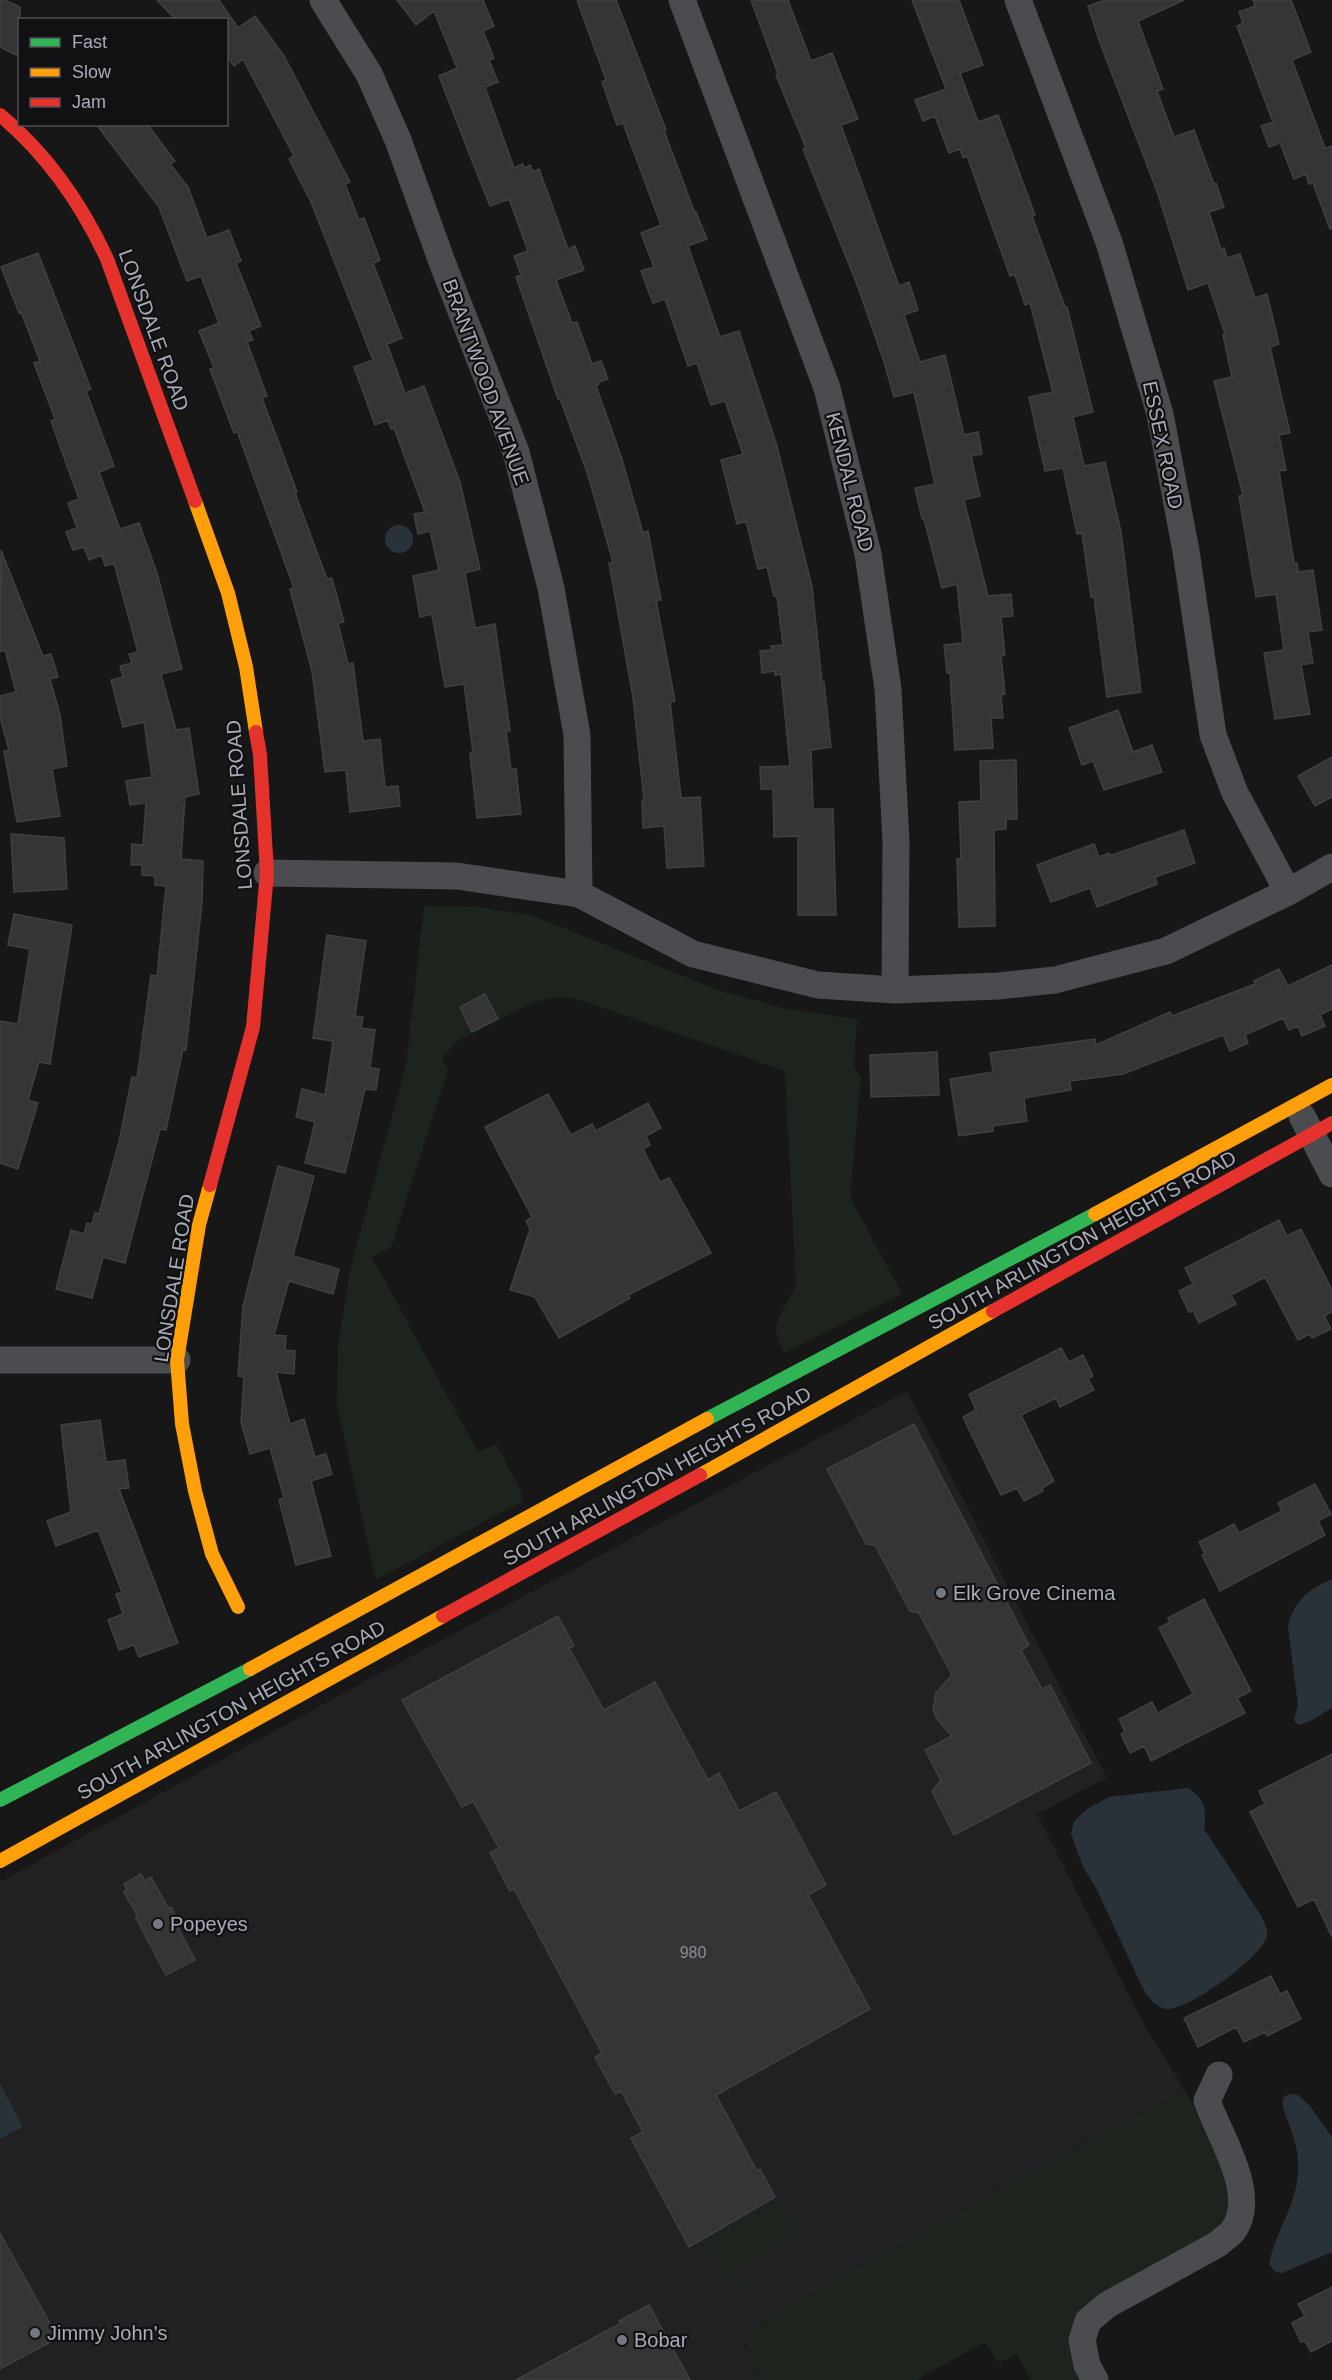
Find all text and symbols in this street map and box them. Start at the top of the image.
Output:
legend [18,18,228,126]
text: Fast [72,32,107,52]
text: Slow [72,62,112,82]
text: Jam [72,92,106,112]
street label: LONSDALE ROAD [115,246,193,414]
street label: BRANTWOOD AVENUE [438,276,534,488]
street label: ESSEX ROAD [1139,379,1187,511]
street label: KENDAL ROAD [822,410,878,554]
street label: LONSDALE ROAD [222,719,256,891]
street label: SOUTH ARLINGTON HEIGHTS ROAD [924,1146,1240,1334]
street label: LONSDALE ROAD [150,1192,198,1364]
street label: SOUTH ARLINGTON HEIGHTS ROAD [499,1382,815,1570]
place label: Elk Grove Cinema [953,1582,1116,1604]
marker: Elk Grove Cinema [934,1586,948,1600]
street label: SOUTH ARLINGTON HEIGHTS ROAD [73,1616,389,1804]
place label: Popeyes [170,1913,248,1935]
marker: Popeyes [151,1917,165,1931]
house number: 980 [680,1944,706,1961]
place label: Jimmy John's [47,2322,168,2344]
marker: Jimmy John's [28,2326,42,2340]
place label: Bobar [634,2329,688,2351]
marker: Bobar [615,2333,629,2347]

